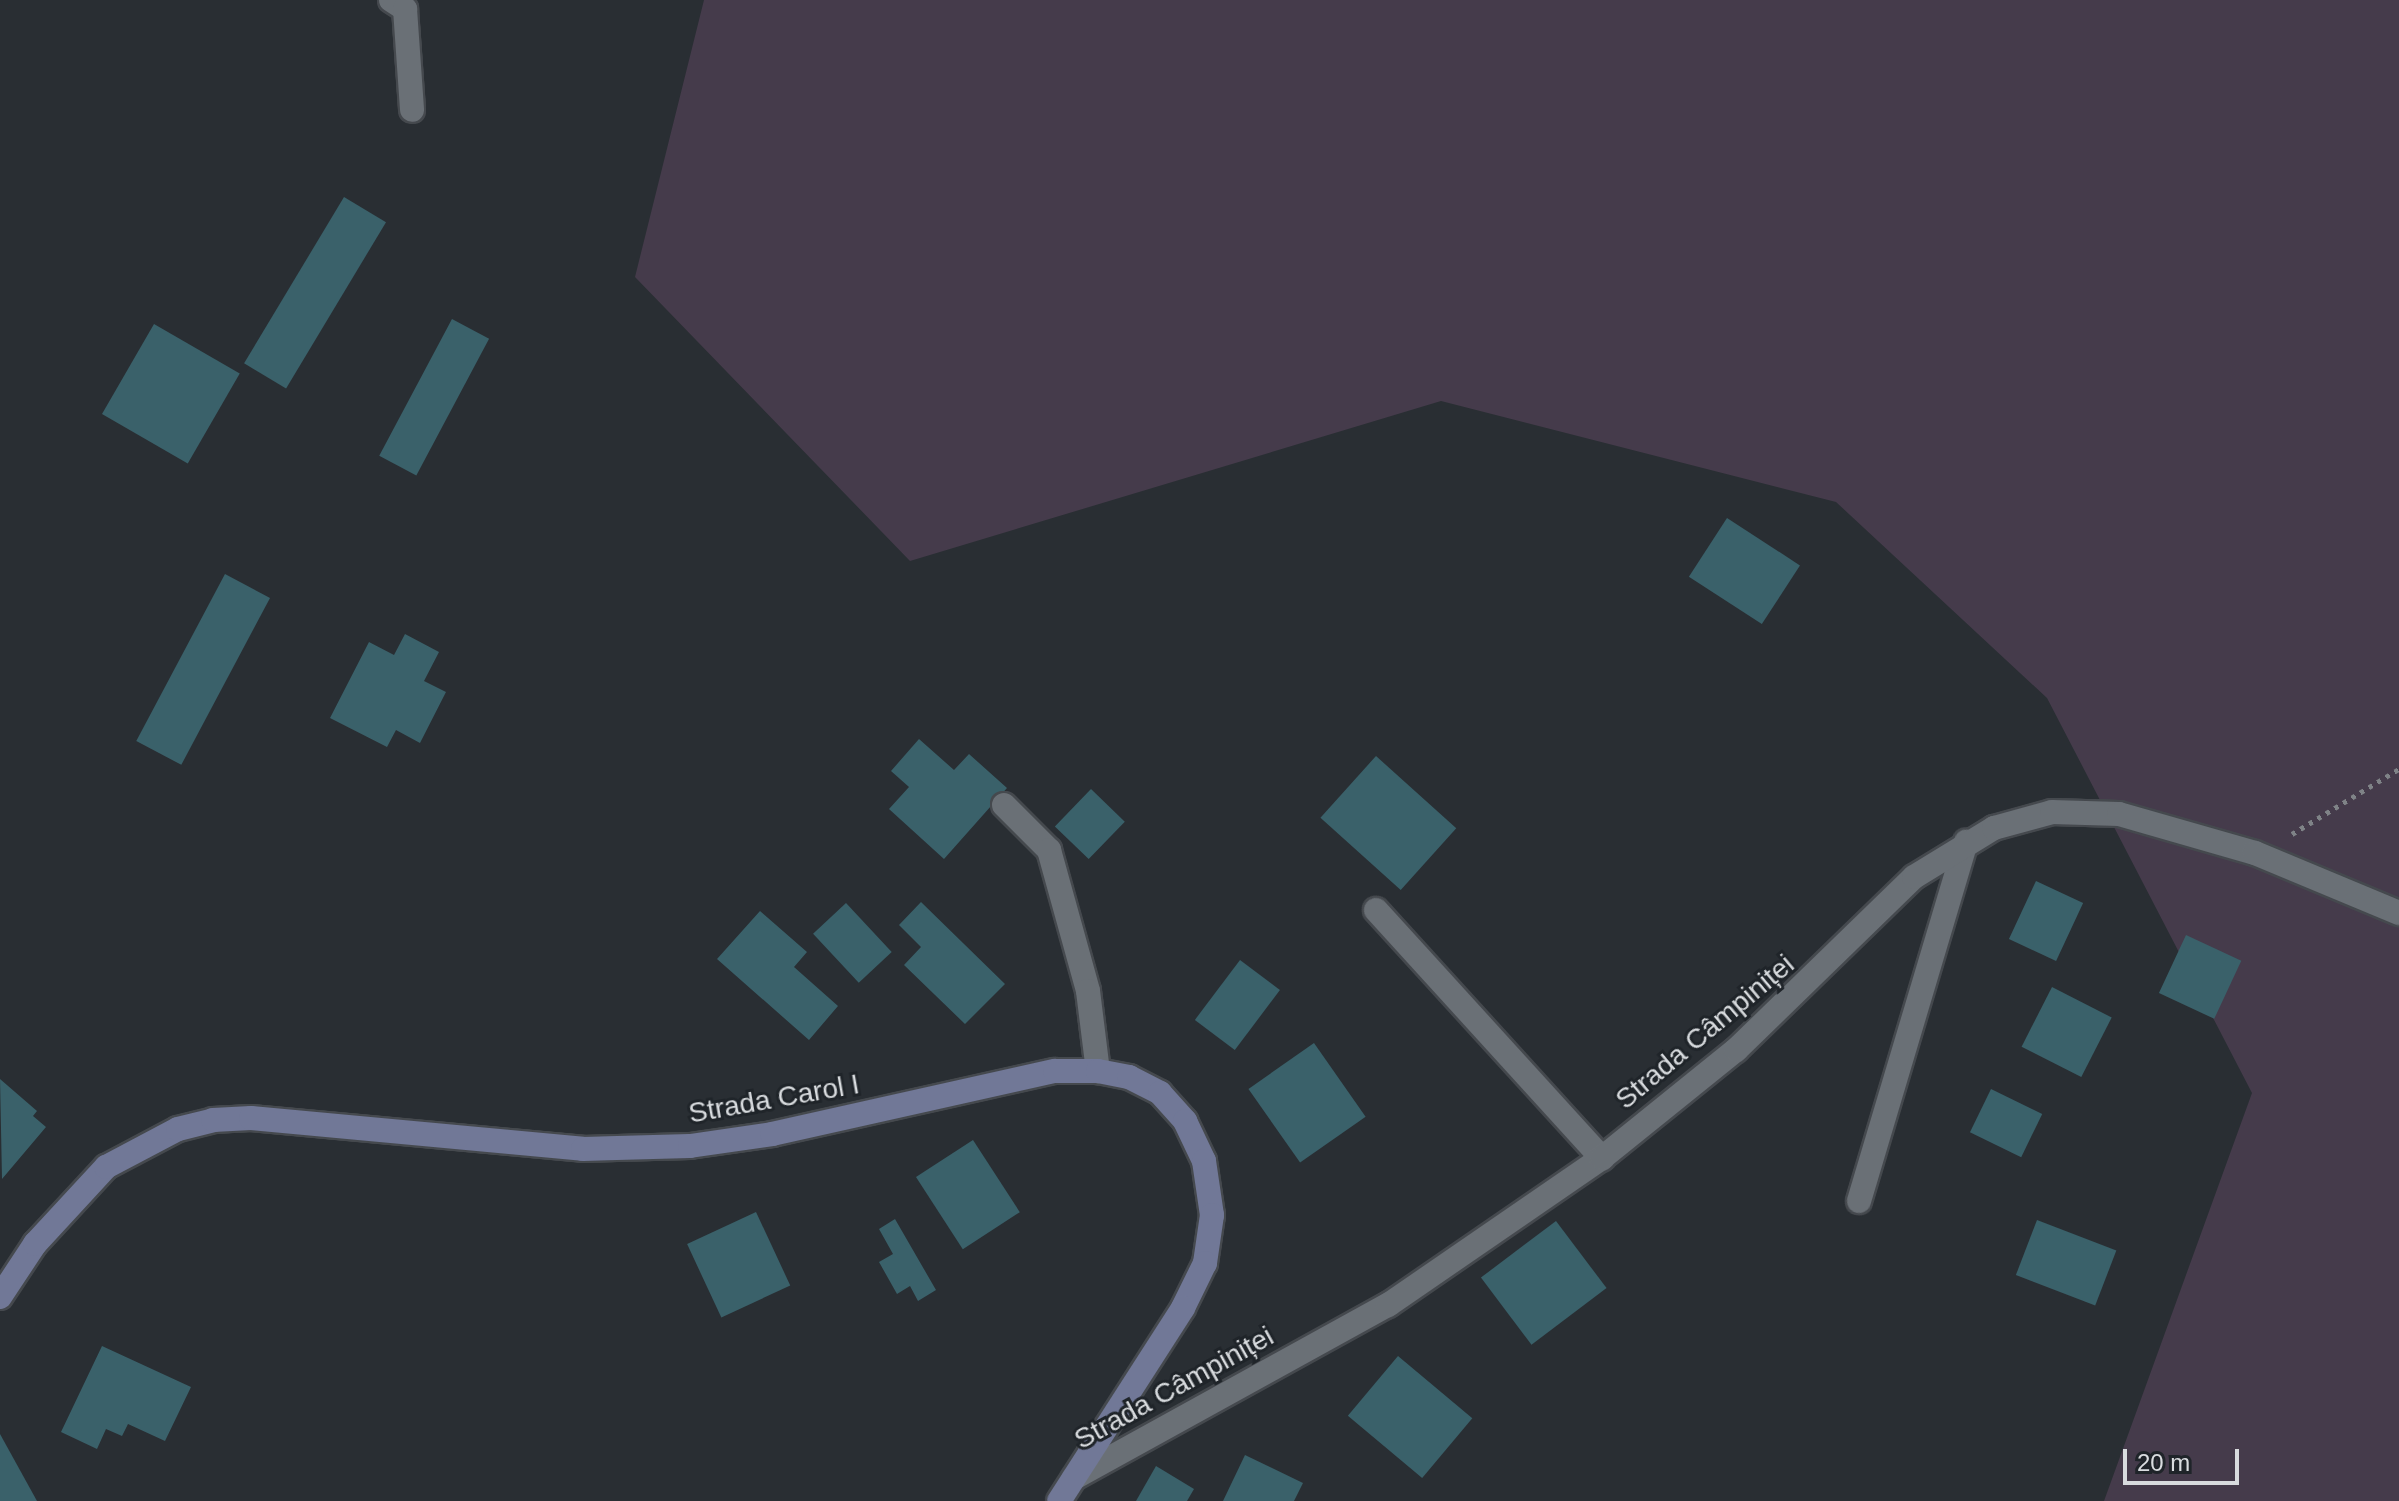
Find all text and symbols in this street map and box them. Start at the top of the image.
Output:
street label: Strada Câmpiniței [1609,948,1801,1116]
street label: Strada Carol I [686,1067,862,1131]
street label: Strada Câmpiniței [1069,1319,1279,1457]
scale bar [2127,1433,2243,1483]
text: 20 m [2137,1449,2190,1476]

